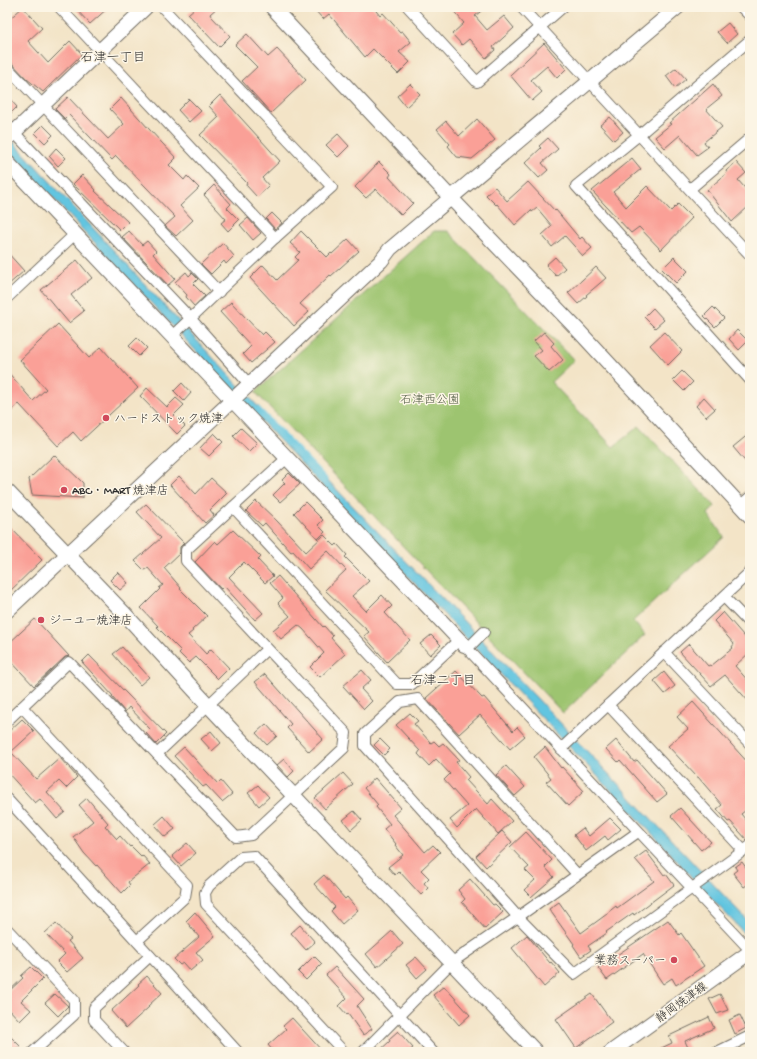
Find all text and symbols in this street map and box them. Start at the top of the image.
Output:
district label: 石津一丁目 [80,51,146,66]
park label: 石津西公園 [400,393,460,408]
place label: ハードストック焼津 [114,412,223,427]
marker: ハードストック焼津 [101,413,111,423]
place label: ABC・MART 焼津店 [72,484,169,499]
marker: ABC・MART 焼津店 [59,485,69,495]
place label: ジーユー焼津店 [49,614,133,629]
marker: ジーユー焼津店 [36,615,46,625]
district label: 石津二丁目 [410,674,476,689]
place label: 業務スーパー [594,954,666,969]
marker: 業務スーパー [669,955,679,965]
street label: 静岡焼津線 [653,980,711,1027]

